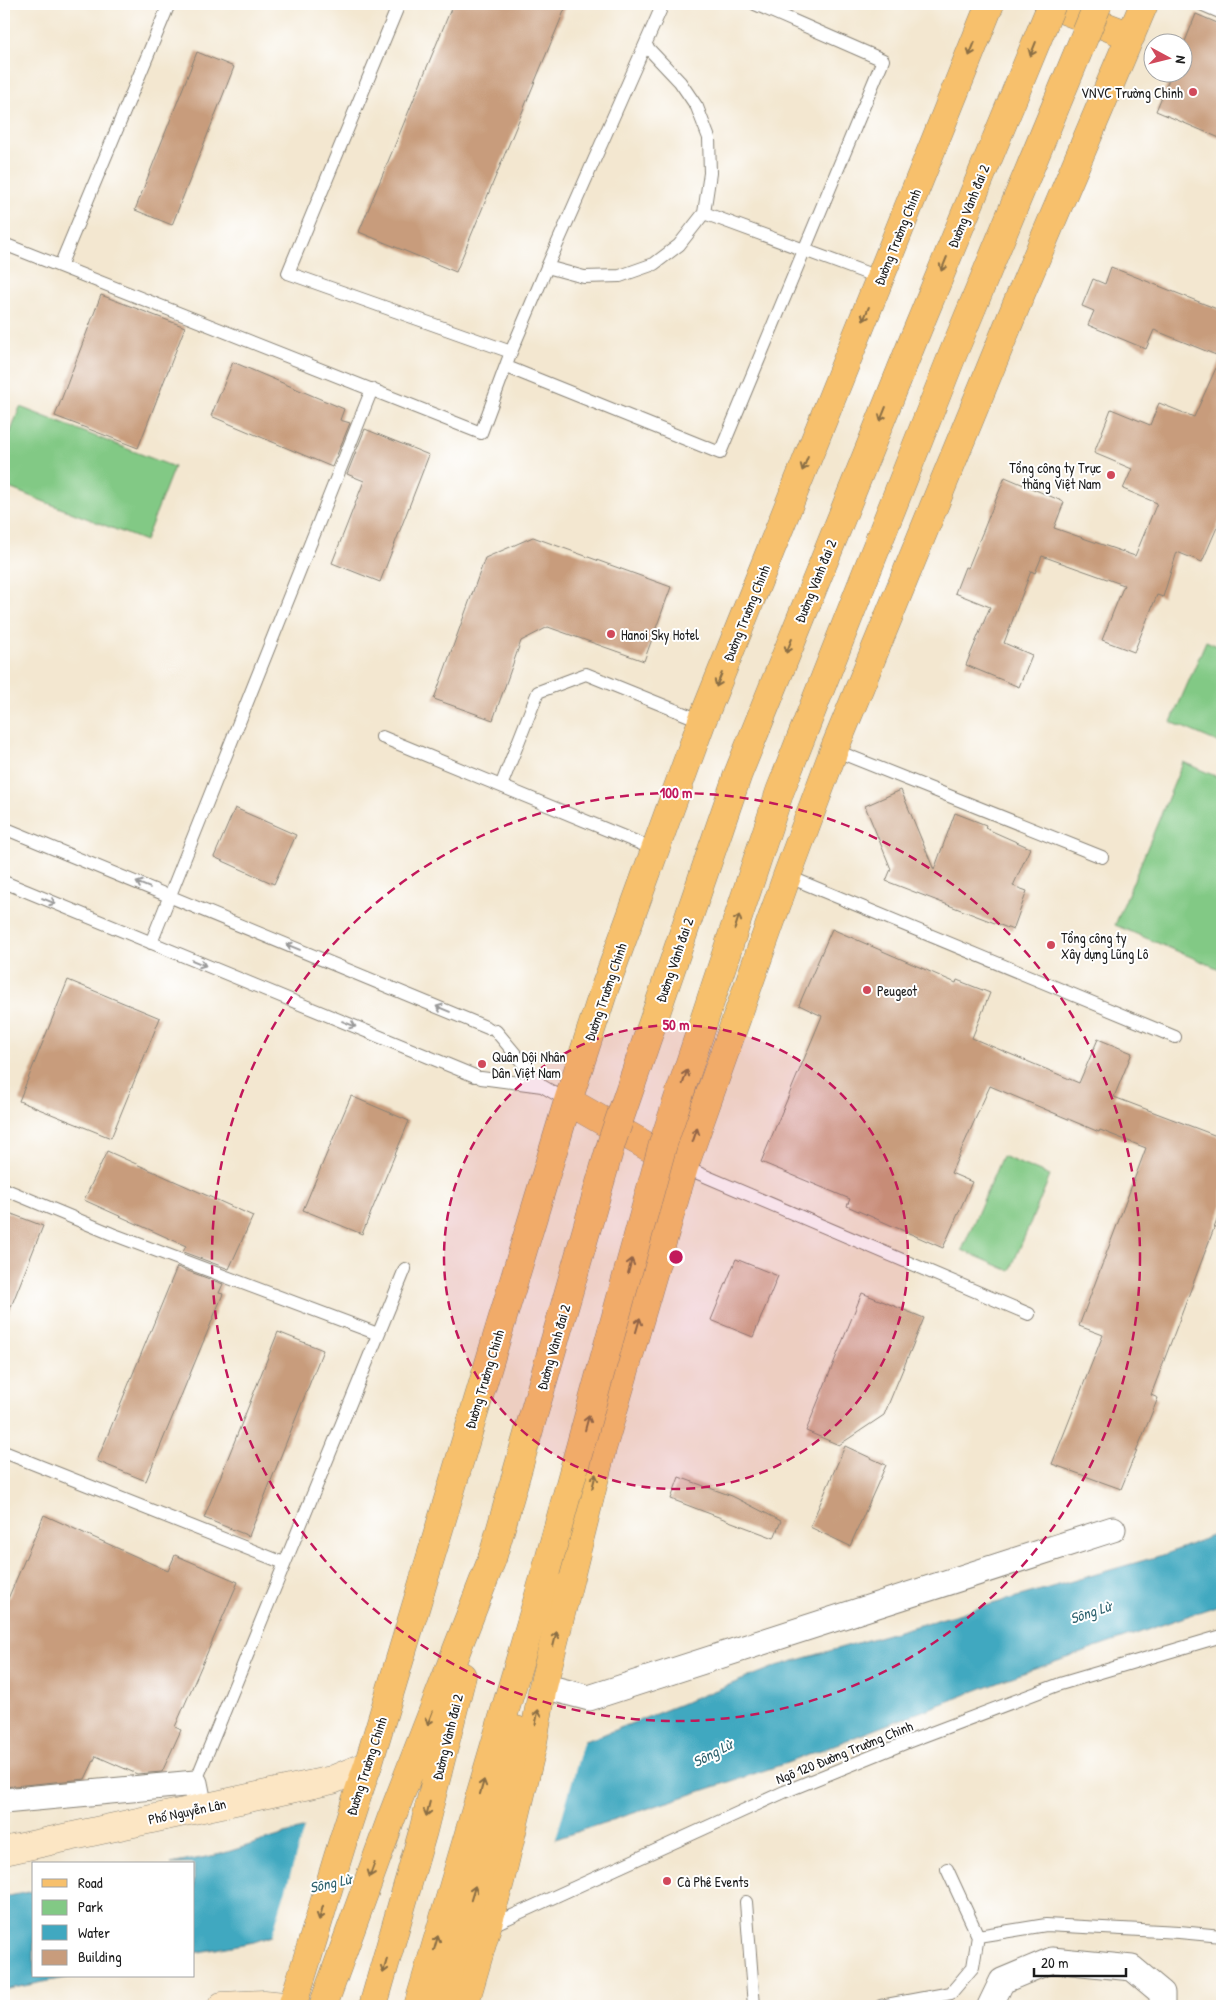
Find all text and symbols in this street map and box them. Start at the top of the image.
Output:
north arrow [1144,32,1194,82]
one-way arrow [966,41,976,56]
one-way arrow [1028,41,1038,56]
text: N [1171,55,1191,65]
place label: VNVC Trường Chinh [1081,83,1183,103]
marker: VNVC Trường Chinh [1187,86,1199,98]
street label: Đường Vành đai 2 [943,161,994,251]
street label: Đường Trường Chinh [869,186,926,288]
one-way arrow [939,256,949,271]
one-way arrow [861,306,870,321]
one-way arrow [878,406,887,421]
one-way arrow [800,457,809,472]
place label: Tổng công ty Trực thăng Việt Nam [1009,458,1102,494]
marker: Tổng công ty Trực thăng Việt Nam [1105,469,1117,481]
street label: Đường Vành đai 2 [790,536,841,626]
street label: Đường Trường Chinh [718,562,775,664]
place label: Hanoi Sky Hotel [621,625,699,645]
marker: Hanoi Sky Hotel [605,628,617,640]
one-way arrow [784,638,794,653]
one-way arrow [713,672,723,687]
text: 100 m [660,782,692,803]
one-way arrow [136,880,151,890]
one-way arrow [41,896,56,906]
street label: Đường Vành đai 2 [651,915,698,1005]
one-way arrow [733,915,742,931]
place label: Tổng công ty Xây dựng Lũng Lô [1061,928,1149,964]
marker: Tổng công ty Xây dựng Lũng Lô [1045,939,1057,951]
street label: Đường Trường Chinh [579,940,632,1044]
one-way arrow [286,942,301,952]
one-way arrow [191,958,206,968]
place label: Peugeot [877,981,917,1001]
marker: Peugeot [861,984,873,996]
one-way arrow [436,1004,451,1014]
text: 50 m [663,1014,689,1035]
one-way arrow [342,1021,357,1030]
place label: Quân Dội Nhân Dân Việt Nam [492,1047,566,1082]
marker: Quân Dội Nhân Dân Việt Nam [476,1058,488,1070]
one-way arrow [681,1069,691,1085]
one-way arrow [691,1128,700,1144]
centre of rings [667,1248,685,1266]
one-way arrow [625,1258,635,1274]
street label: Đường Vành đai 2 [532,1302,575,1392]
one-way arrow [634,1317,644,1333]
street label: Đường Trường Chinh [460,1327,509,1431]
one-way arrow [582,1415,592,1431]
one-way arrow [590,1473,600,1489]
water label: Sông Lừ [1067,1594,1116,1629]
one-way arrow [551,1631,560,1647]
street label: Đường Vành đai 2 [427,1691,468,1782]
one-way arrow [533,1709,543,1725]
one-way arrow [425,1710,434,1726]
street label: Đường Trường Chinh [341,1714,392,1818]
street label: Ngõ 120 Đường Trường Chinh [773,1716,916,1789]
water label: Sông Lừ [689,1733,738,1772]
one-way arrow [478,1779,488,1795]
street label: Phố Nguyễn Lân [146,1794,228,1829]
one-way arrow [423,1801,433,1817]
legend [32,1862,195,1978]
one-way arrow [367,1862,376,1878]
water label: Sông Lừ [307,1867,355,1898]
text: Road [78,1872,103,1893]
place label: Cà Phê Events [677,1872,749,1891]
marker: Cà Phê Events [661,1875,673,1887]
one-way arrow [469,1885,479,1901]
text: Park [78,1896,103,1917]
one-way arrow [316,1905,326,1921]
text: Water [78,1922,110,1943]
one-way arrow [432,1935,442,1951]
scale bar [1034,1945,1126,1977]
text: Building [78,1946,122,1967]
text: 20 m [1041,1952,1068,1973]
one-way arrow [379,1957,389,1973]

